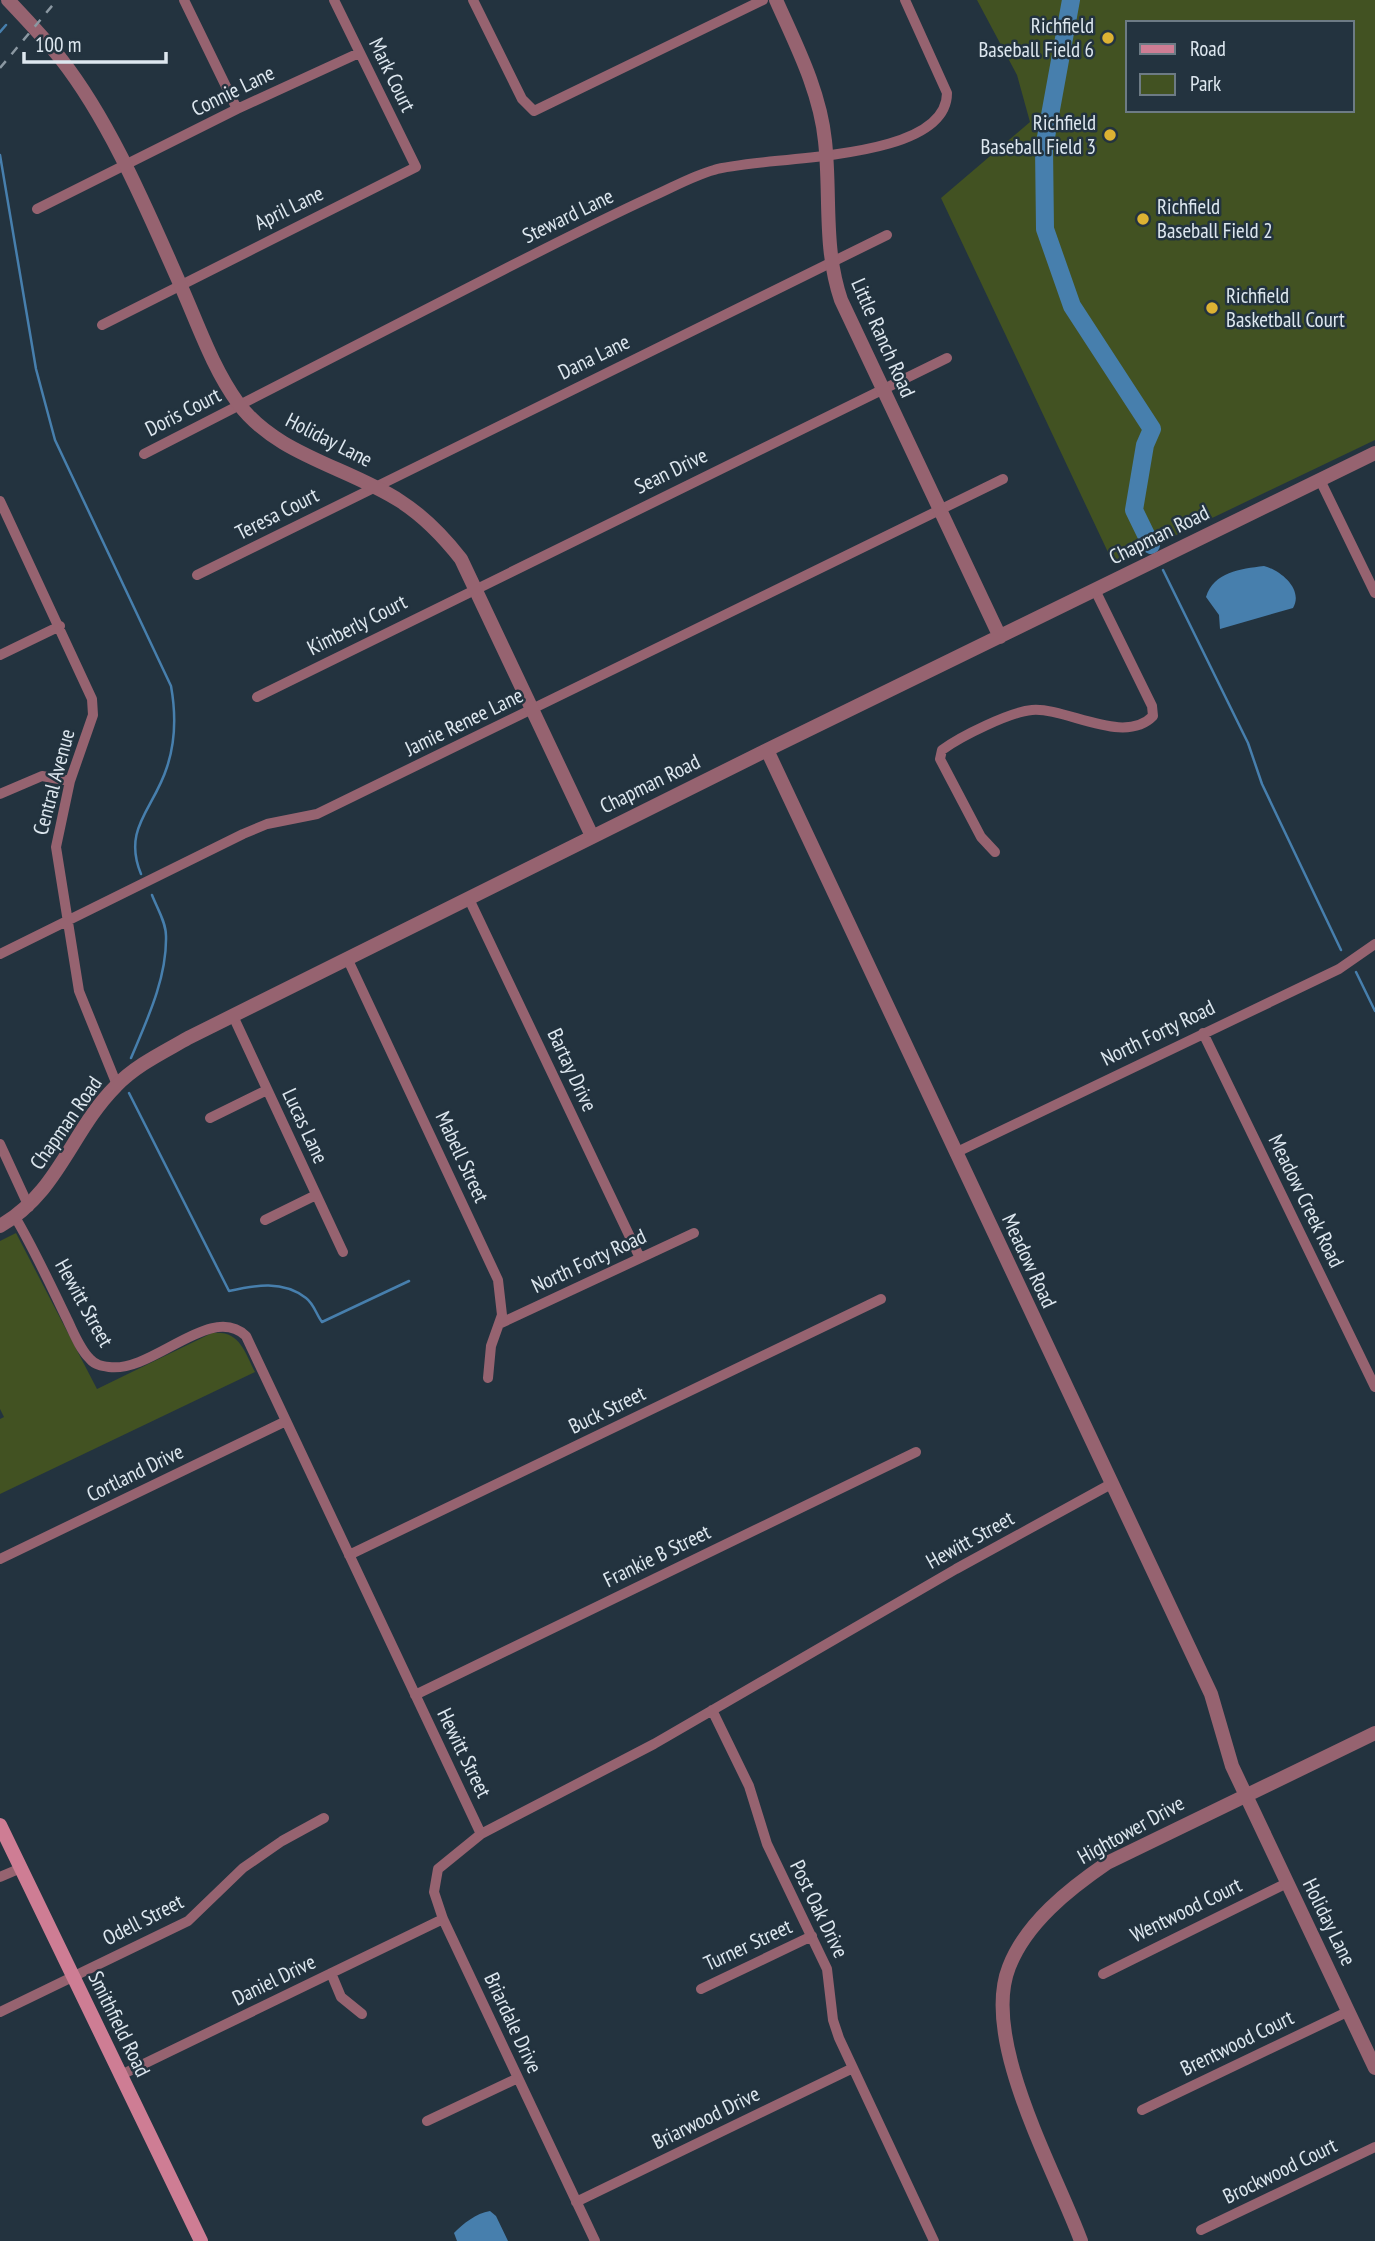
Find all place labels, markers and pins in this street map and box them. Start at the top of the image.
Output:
place label: Richfield Baseball Field 6 [978,12,1094,63]
marker: Richfield Baseball Field 6 [1100,30,1116,46]
place label: Richfield Baseball Field 3 [980,109,1096,160]
marker: Richfield Baseball Field 3 [1102,127,1118,143]
place label: Richfield Baseball Field 2 [1157,193,1273,244]
marker: Richfield Baseball Field 2 [1135,211,1151,227]
place label: Richfield Basketball Court [1226,282,1345,333]
marker: Richfield Basketball Court [1204,300,1220,316]

